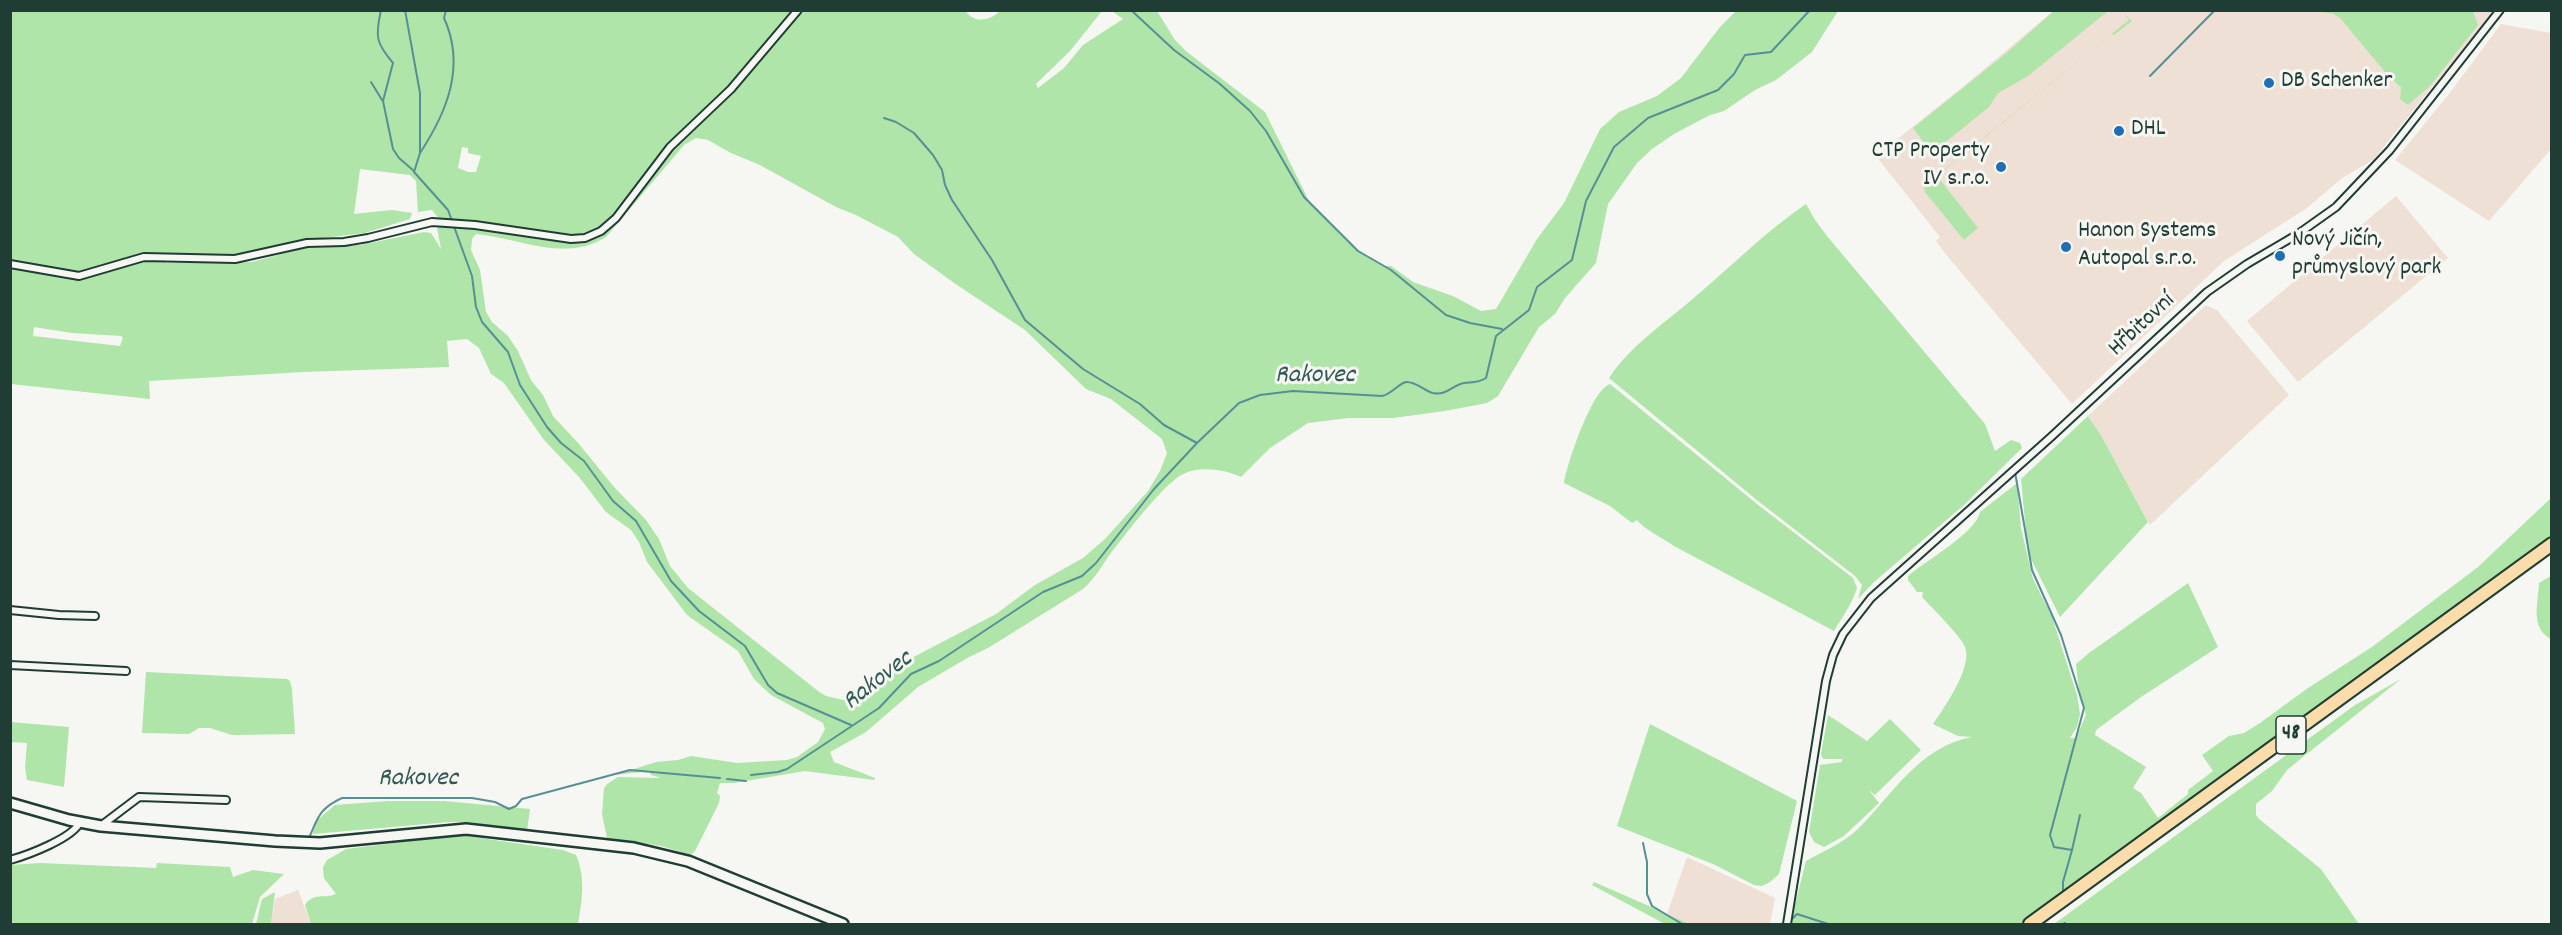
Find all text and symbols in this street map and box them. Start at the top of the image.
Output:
place label: DB Schenker [2281,69,2392,97]
marker: DB Schenker [2262,76,2276,90]
place label: DHL [2131,117,2165,145]
marker: DHL [2112,124,2126,138]
place label: CTP Property IV s.r.o. [1872,139,1989,195]
marker: CTP Property IV s.r.o. [1994,160,2008,174]
place label: Hanon Systems Autopal s.r.o. [2078,219,2216,275]
place label: Nový Jičín, průmyslový park [2292,228,2441,284]
marker: Hanon Systems Autopal s.r.o. [2059,240,2073,254]
marker: Nový Jičín, průmyslový park [2273,249,2287,263]
street label: Hřbitovní [2104,288,2182,364]
water label: Rakovec [1275,361,1355,393]
water label: Rakovec [838,645,920,719]
road number: 48 [2276,716,2306,754]
water label: Rakovec [378,764,458,796]

